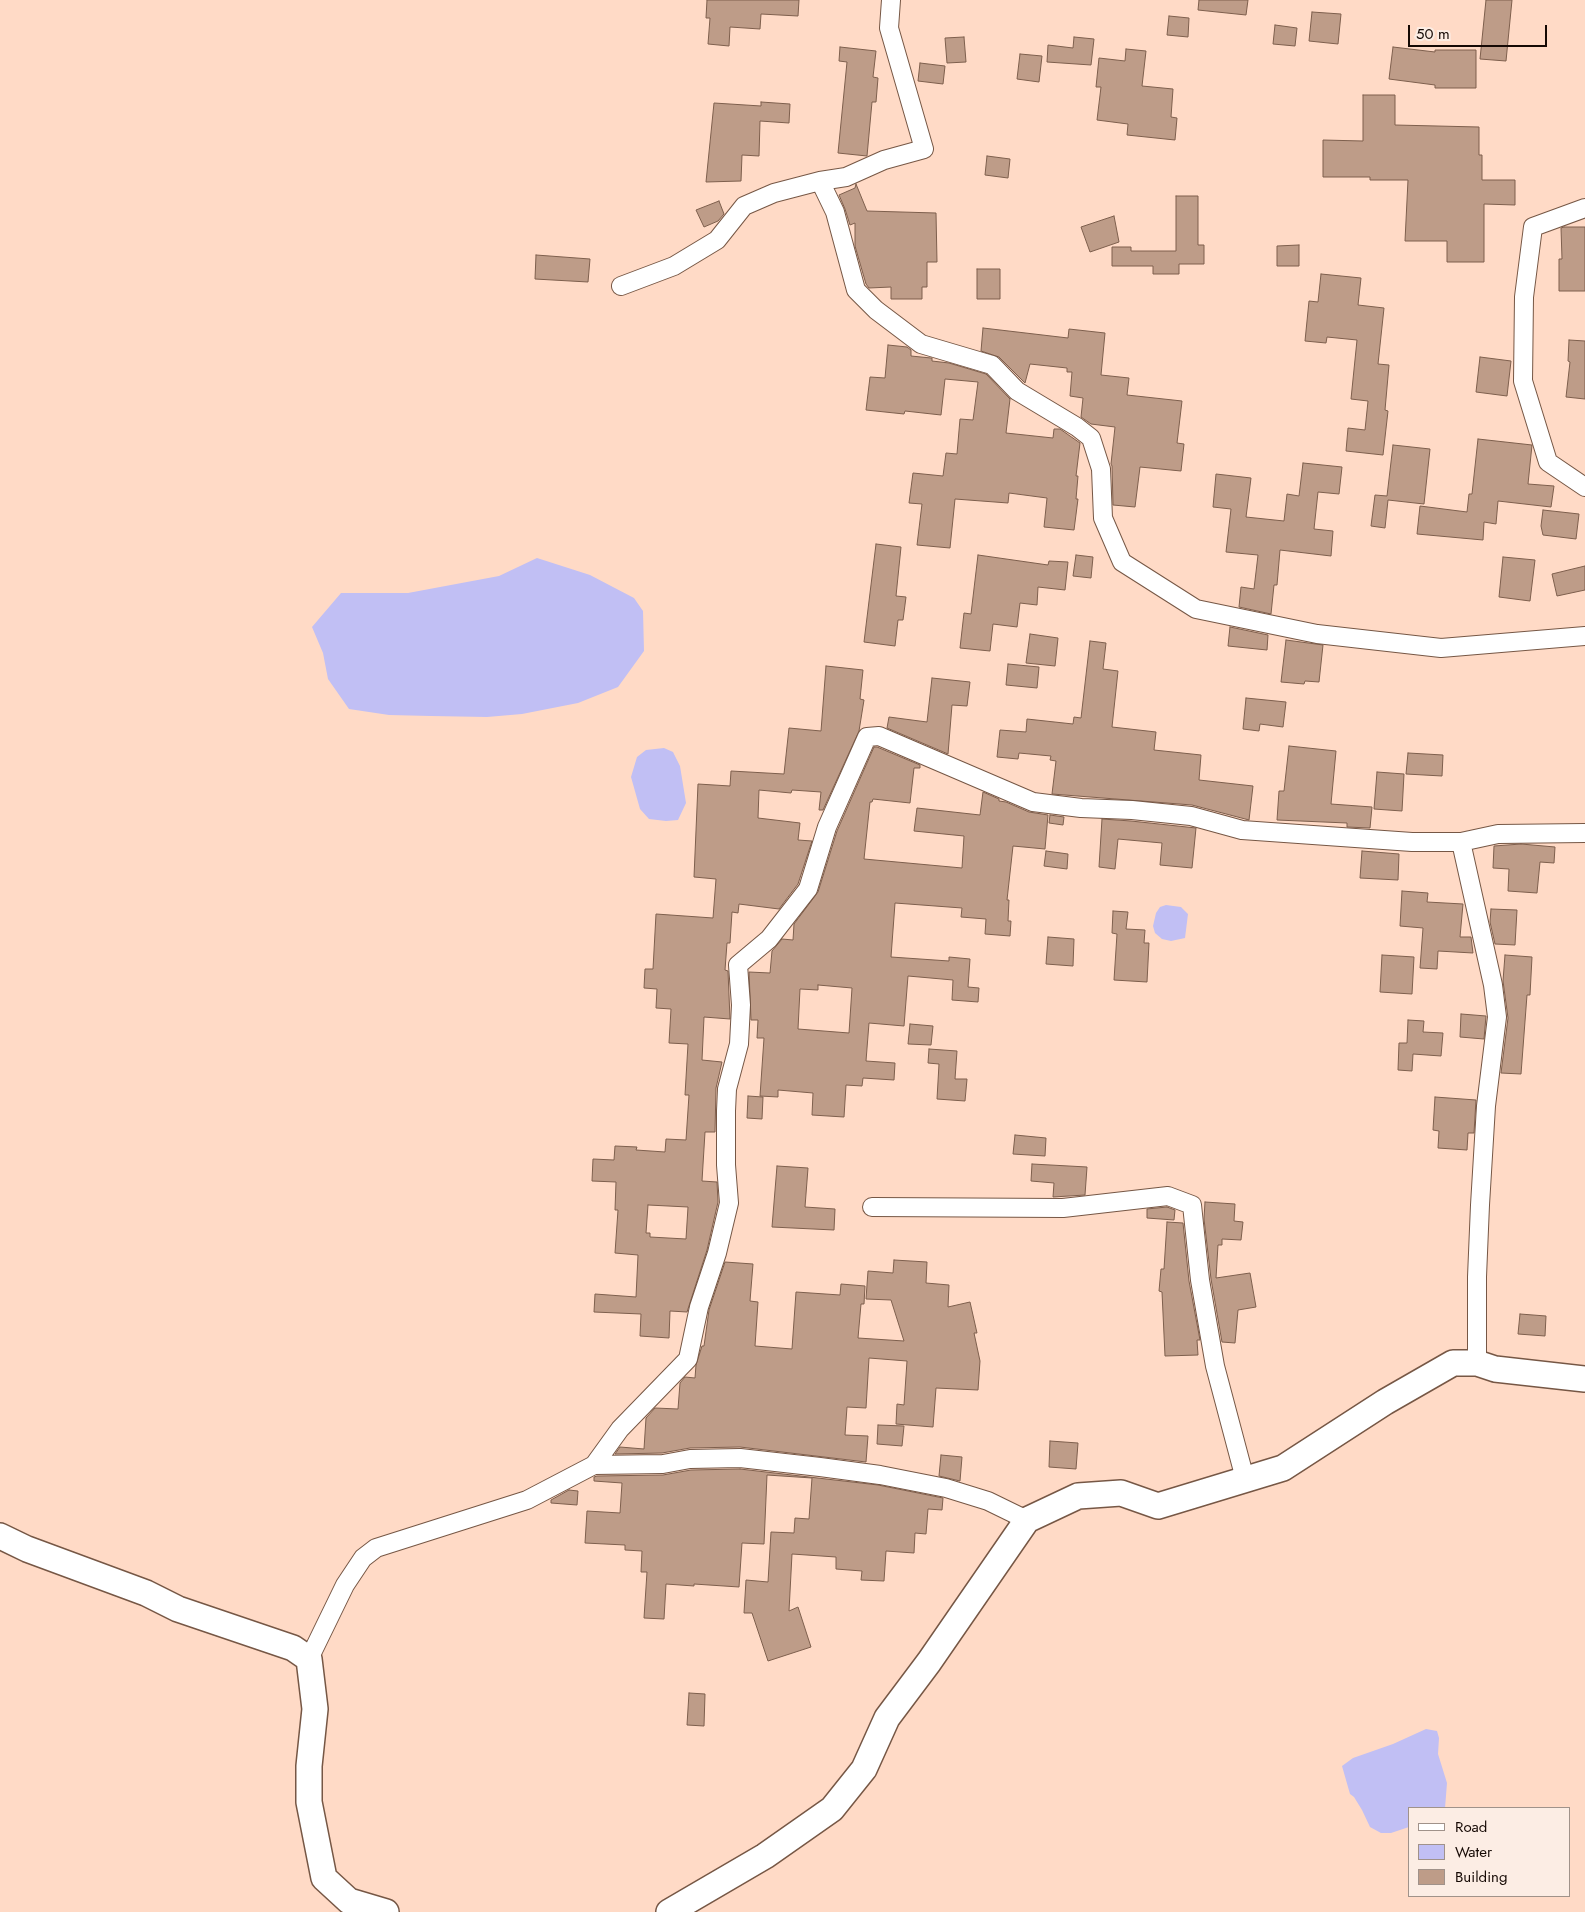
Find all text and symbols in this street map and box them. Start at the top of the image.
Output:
scale bar [1410,15,1549,47]
text: 50 m [1416,23,1450,45]
legend [1408,1807,1570,1897]
text: Road [1455,1816,1487,1838]
text: Water [1455,1841,1492,1863]
text: Building [1455,1866,1507,1888]

